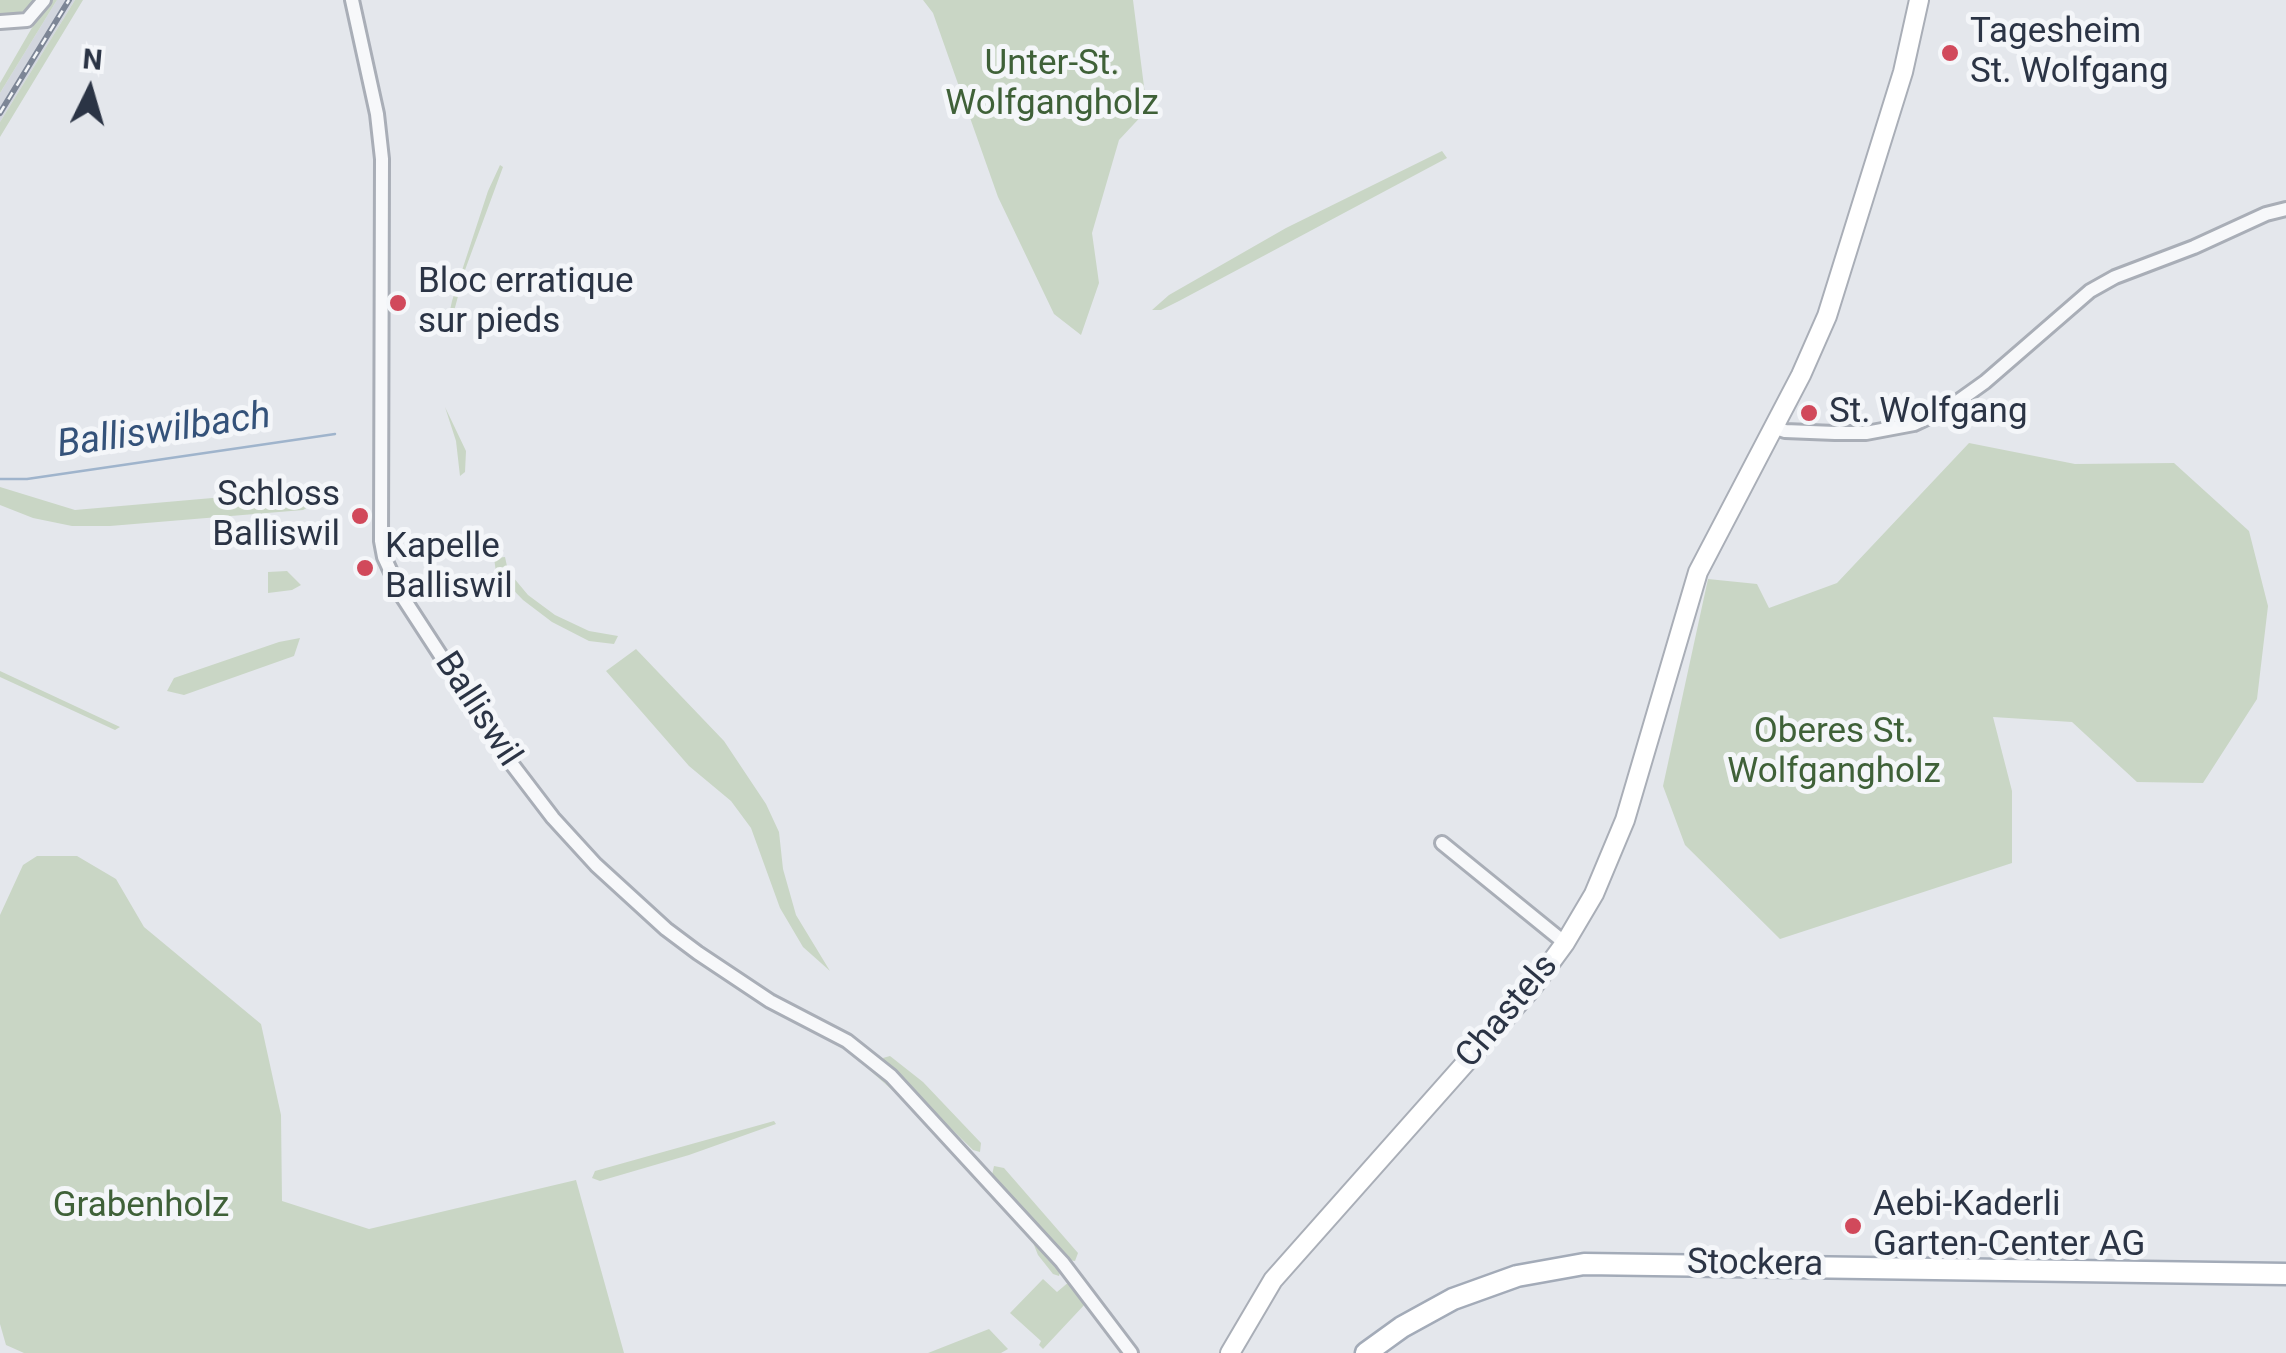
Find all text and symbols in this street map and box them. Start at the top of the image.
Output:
place label: Tagesheim St. Wolfgang [1970,12,2169,94]
north arrow [40,40,140,140]
text: N [81,42,104,77]
marker: Tagesheim St. Wolfgang [1939,42,1961,64]
park label: Unter-St. Wolfgangholz [945,44,1159,126]
place label: Bloc erratique sur pieds [418,262,634,344]
marker: Bloc erratique sur pieds [387,292,409,314]
place label: St. Wolfgang [1829,392,2028,434]
water label: Balliswilbach [54,394,274,470]
marker: St. Wolfgang [1798,402,1820,424]
place label: Schloss Balliswil [212,475,340,557]
marker: Schloss Balliswil [349,505,371,527]
place label: Kapelle Balliswil [385,527,513,609]
marker: Kapelle Balliswil [354,557,376,579]
street label: Balliswil [425,645,529,775]
park label: Oberes St. Wolfgangholz [1727,712,1941,794]
street label: Chastels [1448,947,1568,1077]
place label: Aebi-Kaderli Garten-Center AG [1873,1185,2145,1267]
park label: Grabenholz [53,1186,229,1228]
marker: Aebi-Kaderli Garten-Center AG [1842,1215,1864,1237]
street label: Stockera [1686,1243,1824,1287]

